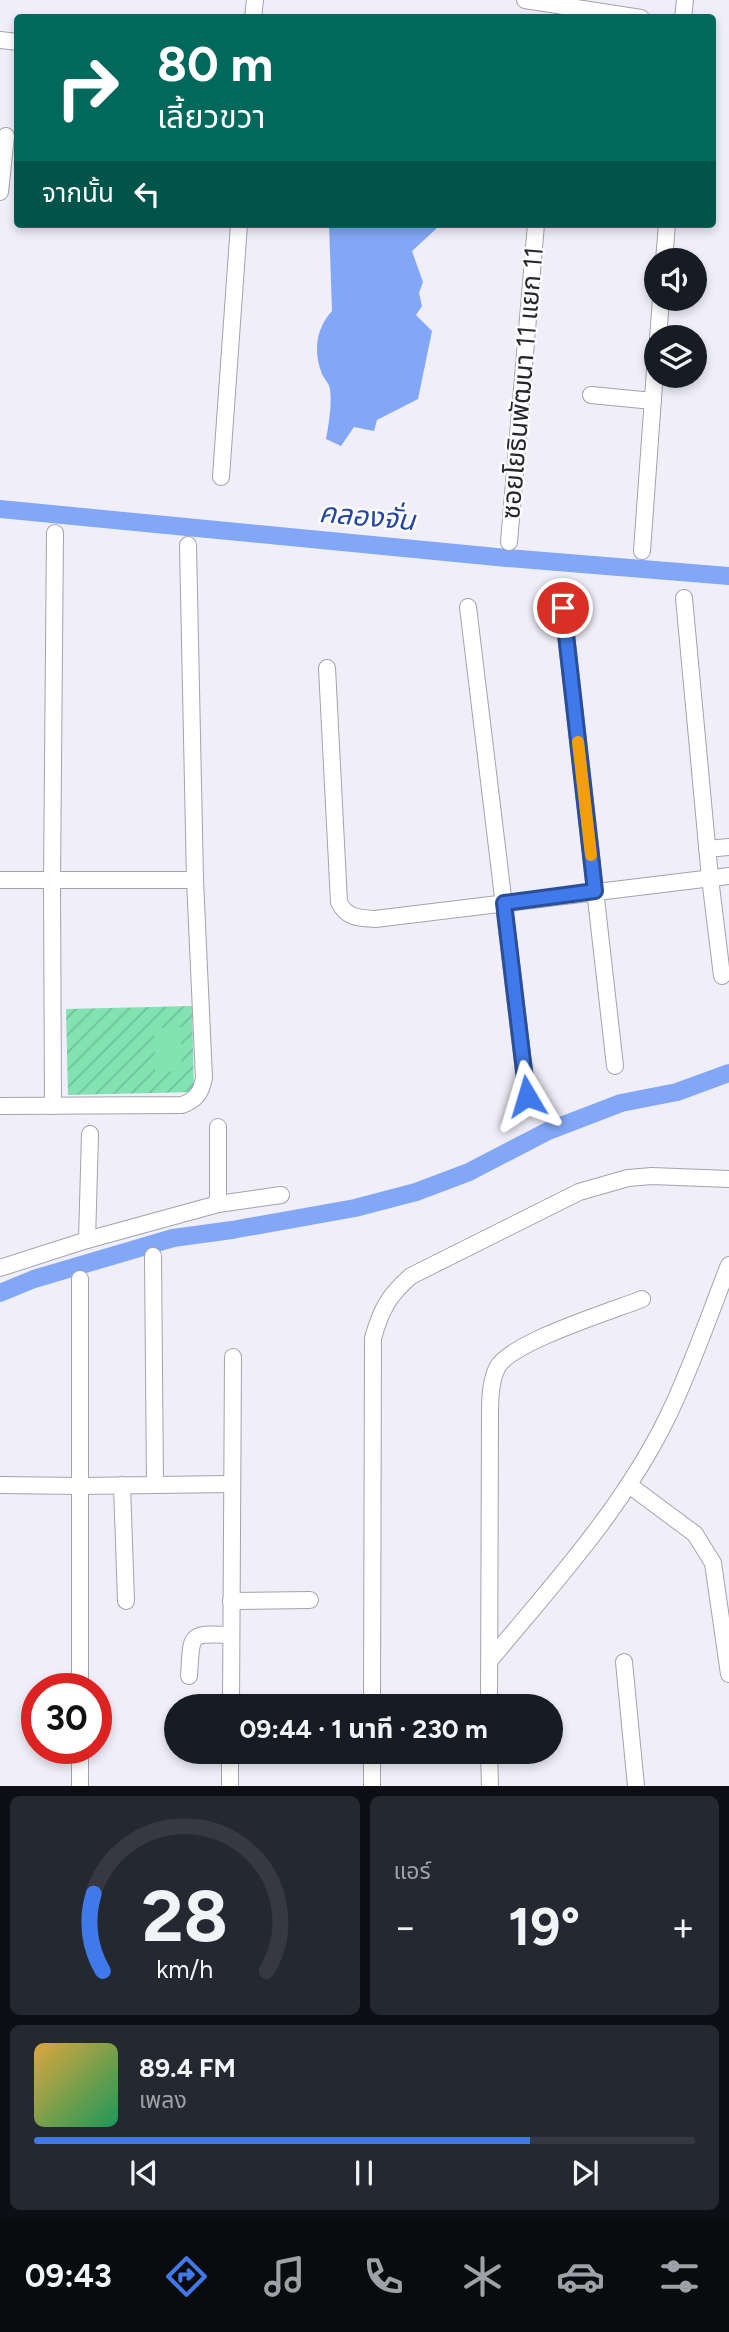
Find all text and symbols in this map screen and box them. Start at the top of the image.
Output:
text: 80 m [157,34,273,93]
icon: right [42,42,133,133]
text: เลี้ยวขวา [157,98,265,136]
icon: left [128,175,166,213]
text: จากนั้น [42,177,114,209]
street label: ซอยโยธินพัฒนา 11 แยก 11 [494,246,550,520]
map controls [644,248,707,388]
button: sound [644,248,707,311]
button: layers [644,325,707,388]
water label: คลองจั่น [318,494,418,537]
pin [533,578,593,638]
icon: arrive [544,589,582,627]
position arrow [490,1059,564,1133]
speed limit sign: 30 [21,1673,112,1764]
text: 09:44 · 1 นาที · 230 m [239,1713,488,1745]
text: แอร์ [394,1857,431,1885]
text: 28 [141,1873,228,1960]
text: 19° [508,1896,580,1958]
text: − [394,1904,417,1950]
text: + [671,1904,695,1950]
text: km/h [156,1954,213,1984]
text: 89.4 FM [139,2052,236,2084]
text: เพลง [139,2086,187,2114]
icon: previous [125,2154,163,2192]
icon: pause [345,2154,383,2192]
icon: next [566,2154,604,2192]
icon: directions [162,2252,211,2301]
icon: music [260,2252,309,2301]
icon: phone [359,2252,408,2301]
icon: climate [458,2252,507,2301]
icon: car [556,2252,605,2301]
icon: filters [655,2252,704,2301]
text: 09:43 [25,2257,112,2295]

